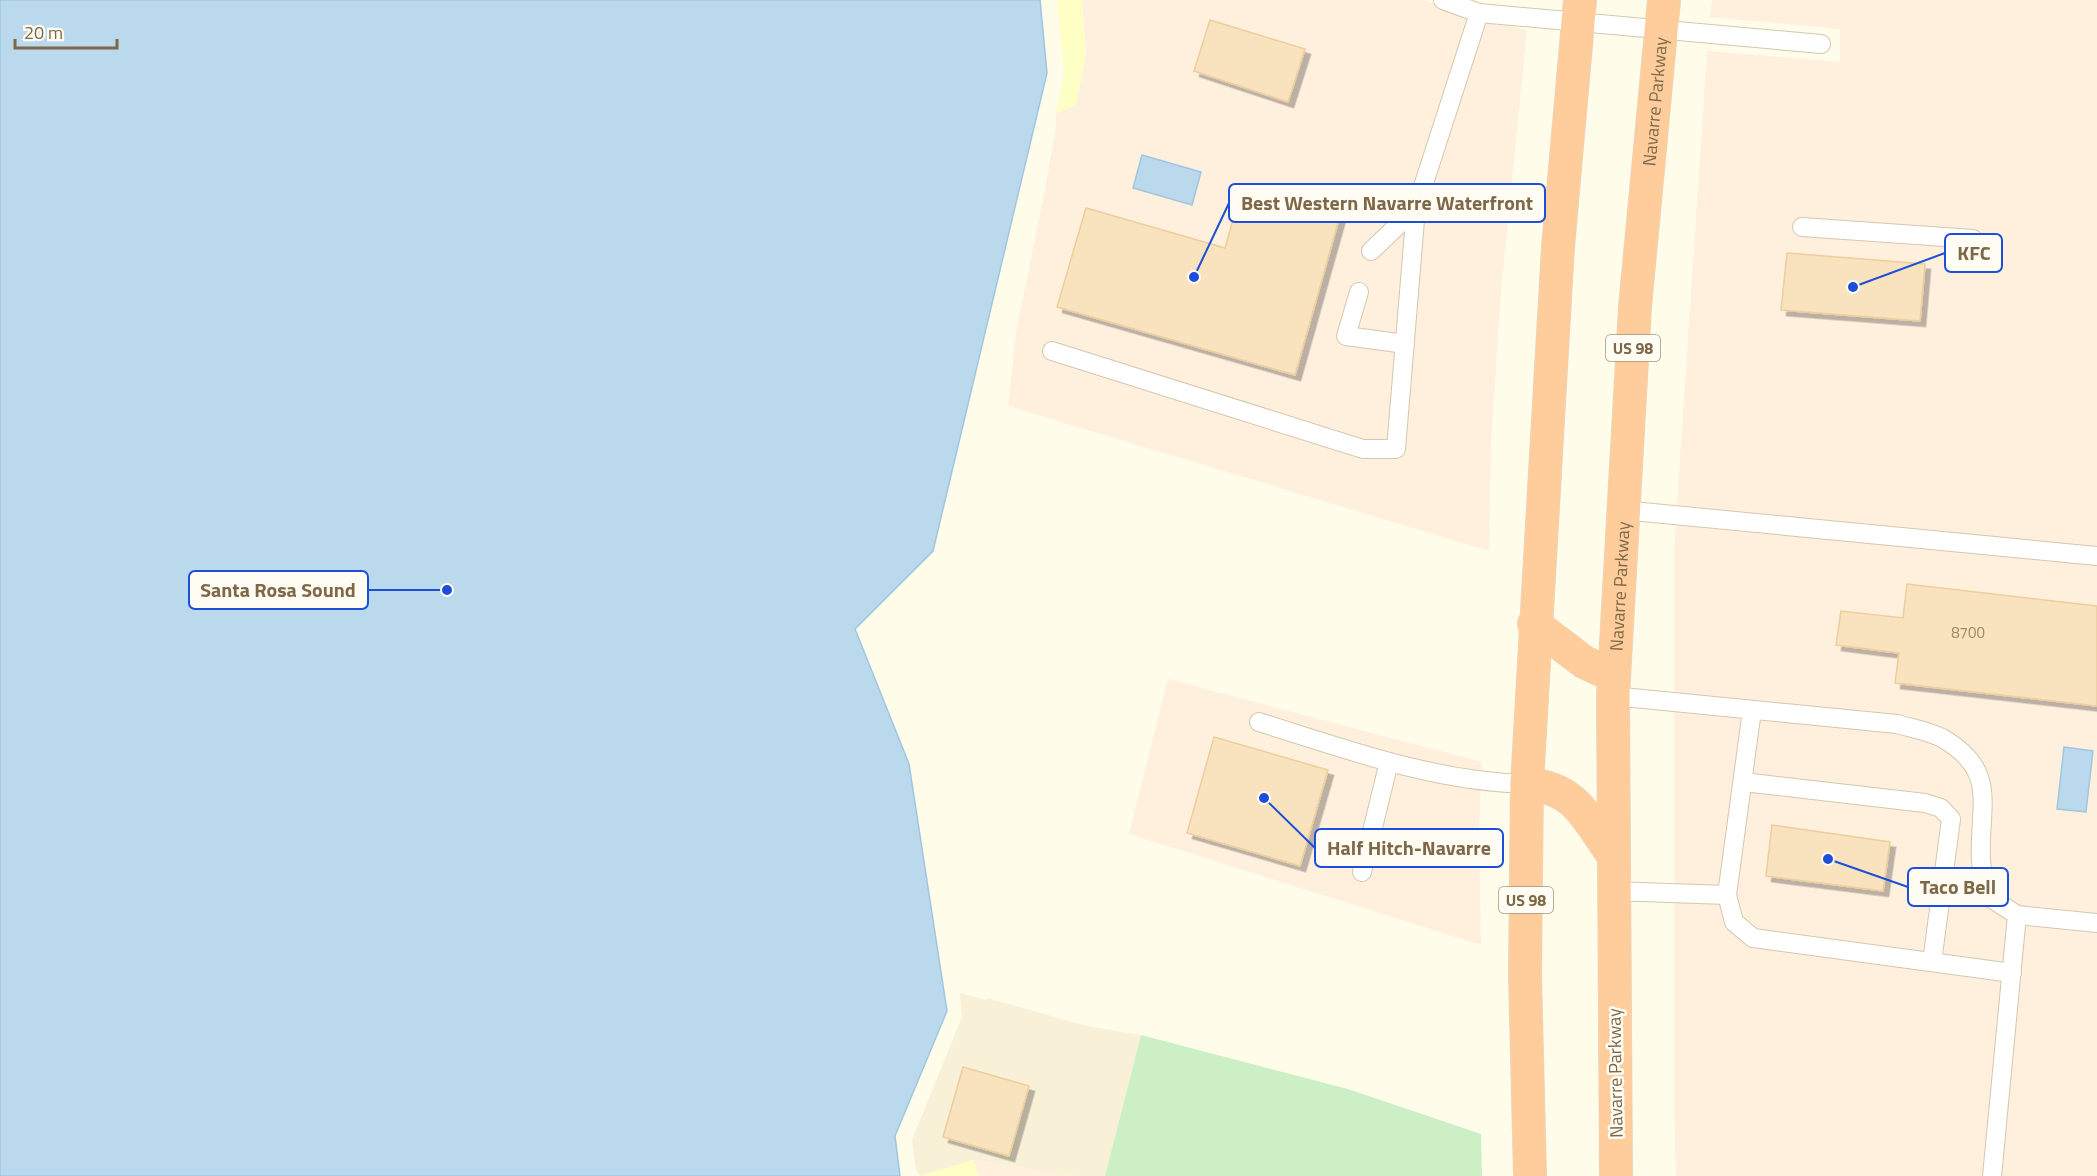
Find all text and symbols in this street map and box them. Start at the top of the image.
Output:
scale bar [15,12,117,50]
text: 20 m [24,19,63,46]
street label: Navarre Parkway [1635,35,1674,167]
callout: Best Western Navarre Waterfront [1229,184,1545,222]
text: Best Western Navarre Waterfront [1241,187,1533,218]
callout: KFC [1945,234,2002,272]
text: KFC [1957,237,1991,268]
road number: US 98 [1606,335,1660,361]
street label: Navarre Parkway [1602,520,1636,652]
callout: Santa Rosa Sound [189,571,368,609]
text: Santa Rosa Sound [200,574,356,605]
house number: 8700 [1951,621,1985,644]
callout: Half Hitch-Navarre [1315,829,1503,867]
text: Half Hitch-Navarre [1327,832,1491,863]
callout: Taco Bell [1908,868,2008,906]
text: Taco Bell [1920,871,1996,902]
road number: US 98 [1499,887,1553,913]
street label: Navarre Parkway [1600,1008,1630,1138]

